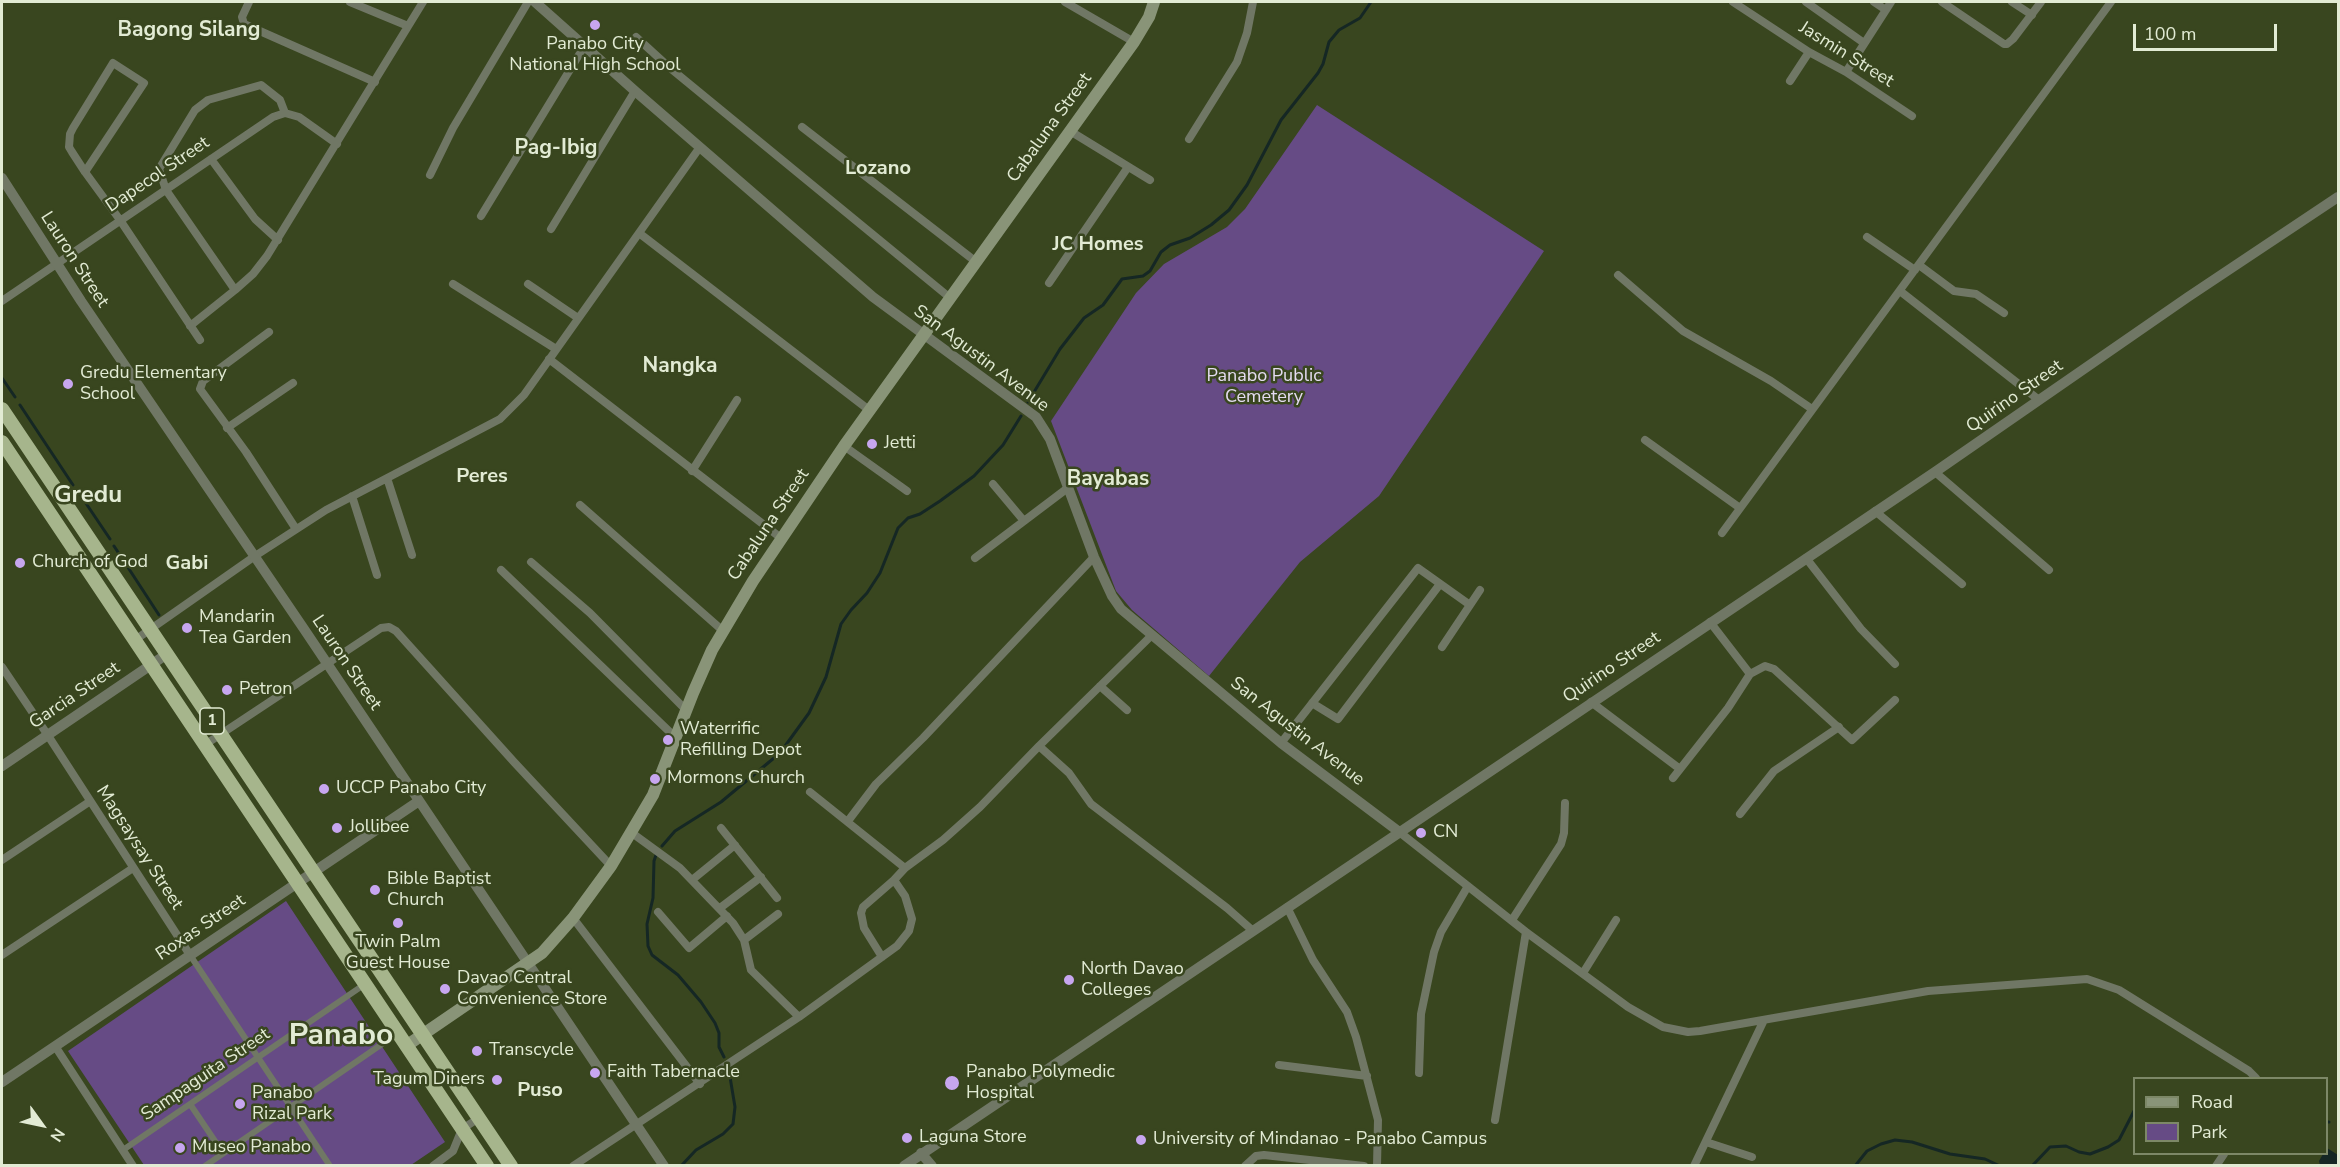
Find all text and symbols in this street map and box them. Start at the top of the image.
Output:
scale bar [2136,12,2280,50]
street label: Jasmin Street [1795,17,1897,93]
district label: Bagong Silang [117,18,261,44]
marker: Panabo City National High School [588,18,602,32]
text: 100 m [2144,22,2196,46]
place label: Panabo City National High School [509,34,681,76]
street label: Cabaluna Street [1003,69,1097,187]
street label: Dapecol Street [102,132,214,218]
district label: Pag-Ibig [514,136,598,162]
district label: Lozano [845,157,911,181]
street label: Lauron Street [35,208,113,312]
district label: JC Homes [1052,233,1144,257]
street label: San Agustin Avenue [909,301,1053,417]
district label: Nangka [643,354,717,380]
street label: Quirino Street [1963,356,2067,438]
place label: Gredu Elementary School [80,363,227,406]
park label: Panabo Public Cemetery [1206,366,1322,409]
marker: Gredu Elementary School [61,377,75,391]
place label: Jetti [884,433,916,455]
marker: Jetti [865,437,879,451]
district label: Peres [456,465,508,489]
street label: Cabaluna Street [724,465,814,585]
district label: Bayabas [1067,467,1149,493]
district label: Gredu [54,482,122,510]
place label: Church of God [32,552,148,574]
district label: Gabi [166,552,208,576]
marker: Church of God [13,556,27,570]
place label: Mandarin Tea Garden [199,607,291,650]
street label: Lauron Street [306,611,386,715]
marker: Mandarin Tea Garden [180,621,194,635]
street label: Quirino Street [1559,628,1665,708]
street label: Garcia Street [26,658,124,734]
street label: San Agustin Avenue [1226,673,1368,791]
place label: Petron [239,679,292,701]
marker: Petron [220,683,234,697]
road number: 1 [200,708,224,734]
place label: Waterrific Refilling Depot [680,719,801,762]
marker: Waterrific Refilling Depot [661,733,675,747]
place label: Mormons Church [667,768,805,790]
marker: Mormons Church [648,772,662,786]
place label: UCCP Panabo City [336,778,486,800]
street label: Magsaysay Street [91,782,187,914]
marker: UCCP Panabo City [317,782,331,796]
place label: Jollibee [349,817,409,839]
marker: Jollibee [330,821,344,835]
place label: CN [1433,822,1458,844]
marker: CN [1414,826,1428,840]
place label: Bible Baptist Church [387,869,491,912]
marker: Bible Baptist Church [368,883,382,897]
street label: Roxas Street [152,890,250,966]
marker: Twin Palm Guest House [391,916,405,930]
place label: Twin Palm Guest House [346,932,450,974]
place label: North Davao Colleges [1081,959,1184,1002]
place label: Davao Central Convenience Store [457,968,607,1010]
marker: North Davao Colleges [1062,973,1076,987]
marker: Davao Central Convenience Store [438,982,452,996]
district label: Panabo [289,1019,393,1055]
street label: Sampaguita Street [138,1024,274,1126]
place label: Transcycle [489,1040,574,1062]
marker: Transcycle [470,1044,484,1058]
place label: Faith Tabernacle [607,1062,740,1084]
place label: Panabo Polymedic Hospital [966,1062,1115,1104]
marker: Faith Tabernacle [588,1066,602,1080]
place label: Tagum Diners [373,1069,485,1091]
marker: Tagum Diners [490,1073,504,1087]
marker: Panabo Polymedic Hospital [943,1074,961,1092]
legend [2133,1077,2328,1155]
district label: Puso [517,1079,563,1103]
place label: Panabo Rizal Park [252,1083,332,1126]
text: Road [2191,1090,2233,1114]
north arrow [12,1095,72,1155]
marker: Panabo Rizal Park [233,1097,247,1111]
text: Park [2191,1120,2227,1144]
text: N [45,1124,70,1146]
place label: Laguna Store [919,1127,1027,1149]
place label: University of Mindanao - Panabo Campus [1153,1129,1487,1151]
marker: Laguna Store [900,1131,914,1145]
marker: University of Mindanao - Panabo Campus [1134,1133,1148,1147]
place label: Museo Panabo [192,1137,311,1159]
marker: Museo Panabo [173,1141,187,1155]

